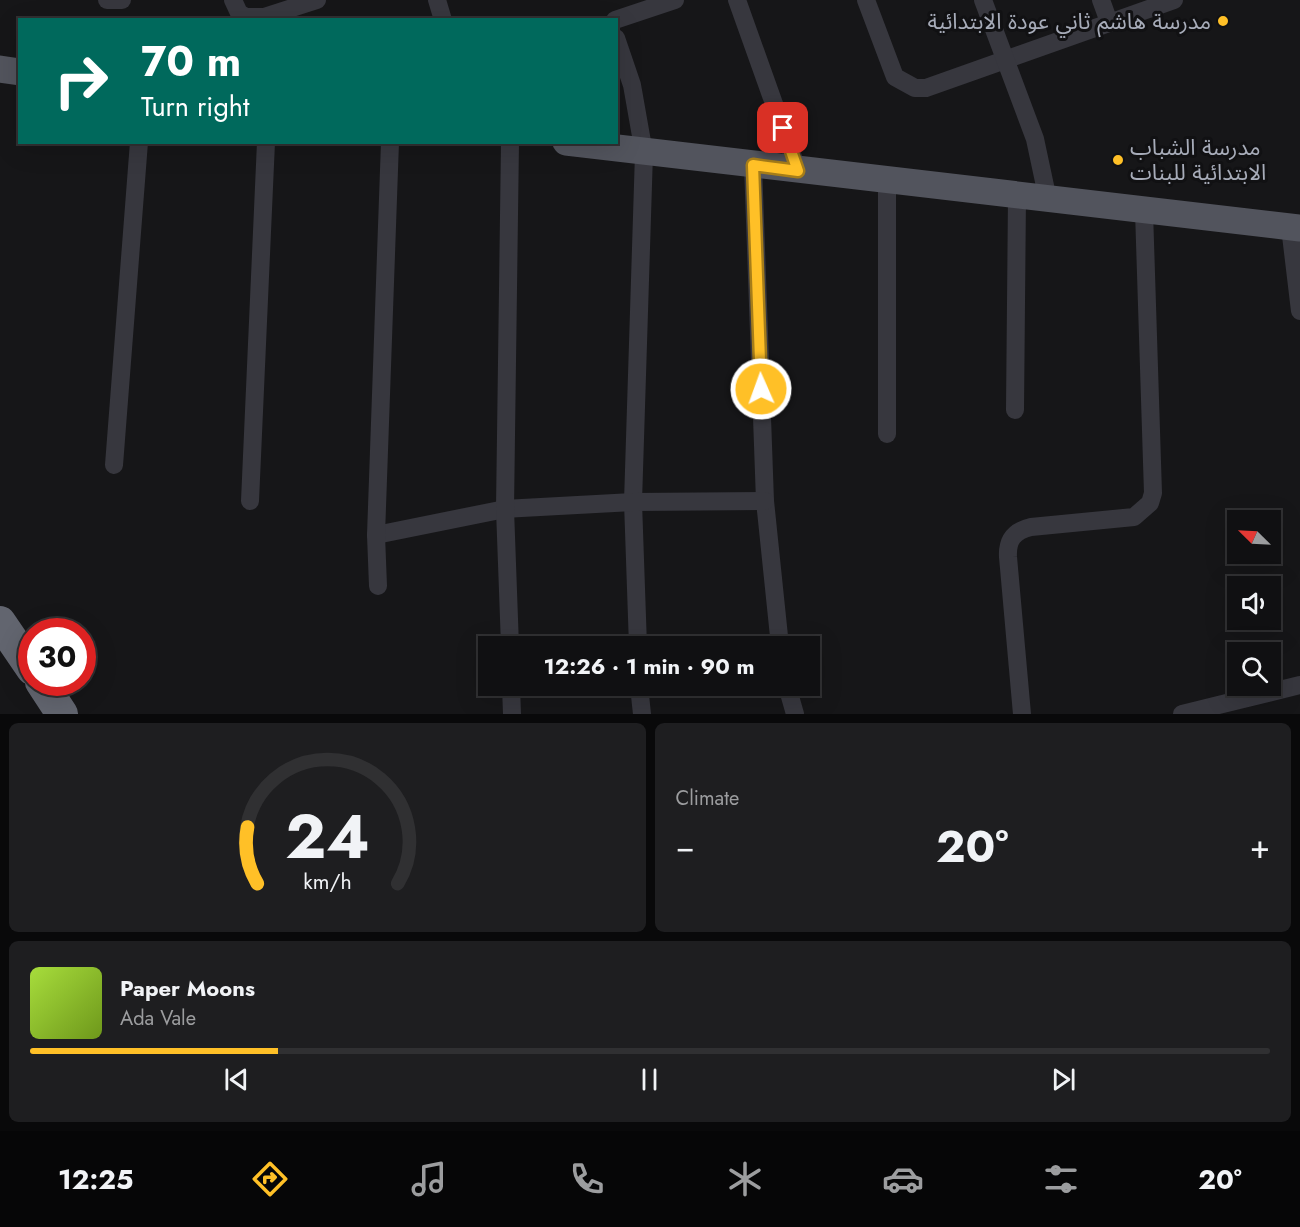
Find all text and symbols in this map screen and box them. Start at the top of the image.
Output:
place label: مدرسة هاشم ثاني عودة الابتدائية [927,5,1211,38]
marker: مدرسة هاشم ثاني عودة الابتدائية [1216,14,1230,28]
text: 70 m [141,31,241,92]
icon: right [42,42,120,120]
text: Turn right [141,87,249,126]
pin [757,102,808,153]
icon: arrive [766,111,799,144]
place label: مدرسة الشباب الابتدائية للبنات [1130,131,1266,188]
marker: مدرسة الشباب الابتدائية للبنات [1111,153,1125,167]
position arrow [729,357,793,421]
north arrow [1227,510,1281,564]
map controls [1227,510,1281,696]
button: sound [1227,576,1281,630]
speed limit sign: 30 [18,618,96,696]
button: search [1227,642,1281,696]
text: 12:26 · 1 min · 90 m [544,650,754,682]
text: Climate [676,784,739,813]
text: 24 [285,791,369,881]
text: 20° [936,814,1009,879]
text: − [676,823,695,870]
text: + [1250,823,1270,870]
text: km/h [303,867,351,898]
text: Paper Moons [120,972,255,1004]
text: Ada Vale [120,1004,196,1033]
icon: previous [220,1063,253,1096]
icon: pause [633,1063,666,1096]
icon: next [1047,1063,1080,1096]
icon: directions [249,1158,291,1200]
icon: music [408,1158,450,1200]
icon: phone [566,1158,608,1200]
icon: climate [724,1158,766,1200]
icon: car [882,1158,924,1200]
icon: filters [1040,1158,1082,1200]
text: 12:25 [58,1160,133,1199]
text: 20° [1198,1160,1242,1199]

